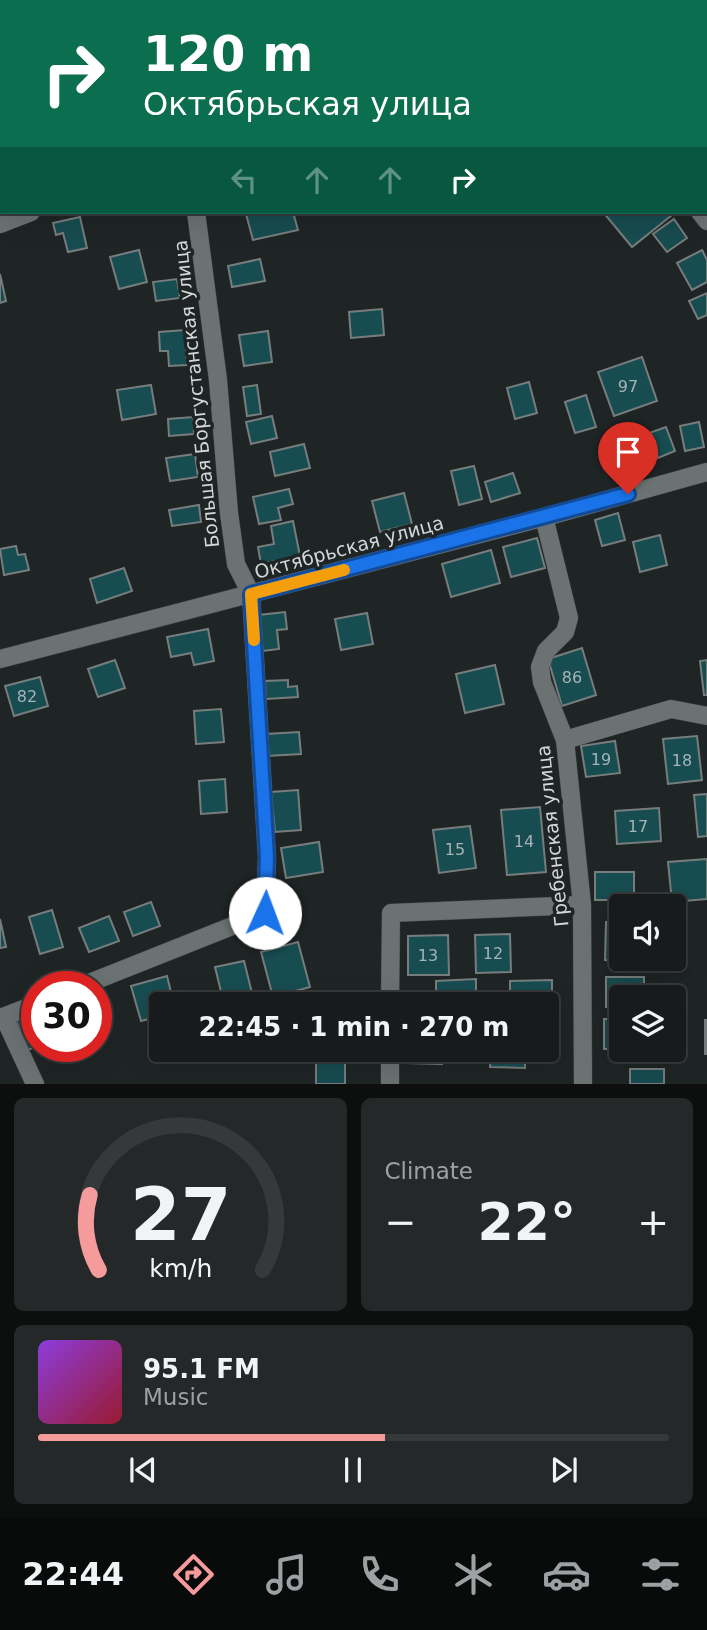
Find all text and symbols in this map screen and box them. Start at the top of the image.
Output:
text: 120 m [143,26,313,83]
icon: right [28,28,119,119]
text: Октябрьская улица [143,85,472,123]
icon: left [225,161,263,199]
icon: ahead [298,161,336,199]
icon: ahead [371,161,409,199]
icon: right [444,161,482,199]
street label: Большая Боргустанская улица [169,239,223,549]
house number: 97 [618,377,638,396]
pin [598,422,658,494]
icon: arrive [609,433,647,471]
street label: Октябрьская улица [252,511,446,583]
house number: 86 [562,668,582,687]
house number: 82 [17,687,37,706]
street label: Гребенская улица [532,744,572,928]
house number: 19 [591,750,611,769]
house number: 18 [672,751,692,770]
house number: 17 [628,817,648,836]
house number: 14 [514,832,534,851]
house number: 15 [445,840,465,859]
position arrow [228,876,302,950]
map controls [609,894,686,1062]
button: sound [609,894,686,971]
house number: 12 [483,944,503,963]
house number: 13 [418,946,438,965]
speed limit sign: 30 [21,971,112,1062]
button: layers [609,985,686,1062]
text: 22:45 · 1 min · 270 m [199,1012,509,1042]
text: Climate [385,1158,473,1184]
text: 27 [130,1173,231,1258]
text: 22° [478,1192,576,1252]
text: − [385,1200,416,1244]
text: + [637,1200,669,1244]
text: km/h [149,1254,212,1283]
text: 95.1 FM [143,1354,260,1384]
text: Music [143,1384,208,1410]
icon: previous [124,1451,162,1489]
icon: pause [334,1451,372,1489]
icon: next [545,1451,583,1489]
icon: directions [169,1550,218,1599]
icon: music [262,1550,311,1599]
icon: phone [355,1550,404,1599]
icon: climate [449,1550,498,1599]
icon: car [542,1550,591,1599]
icon: filters [636,1550,685,1599]
text: 22:44 [22,1555,124,1593]

